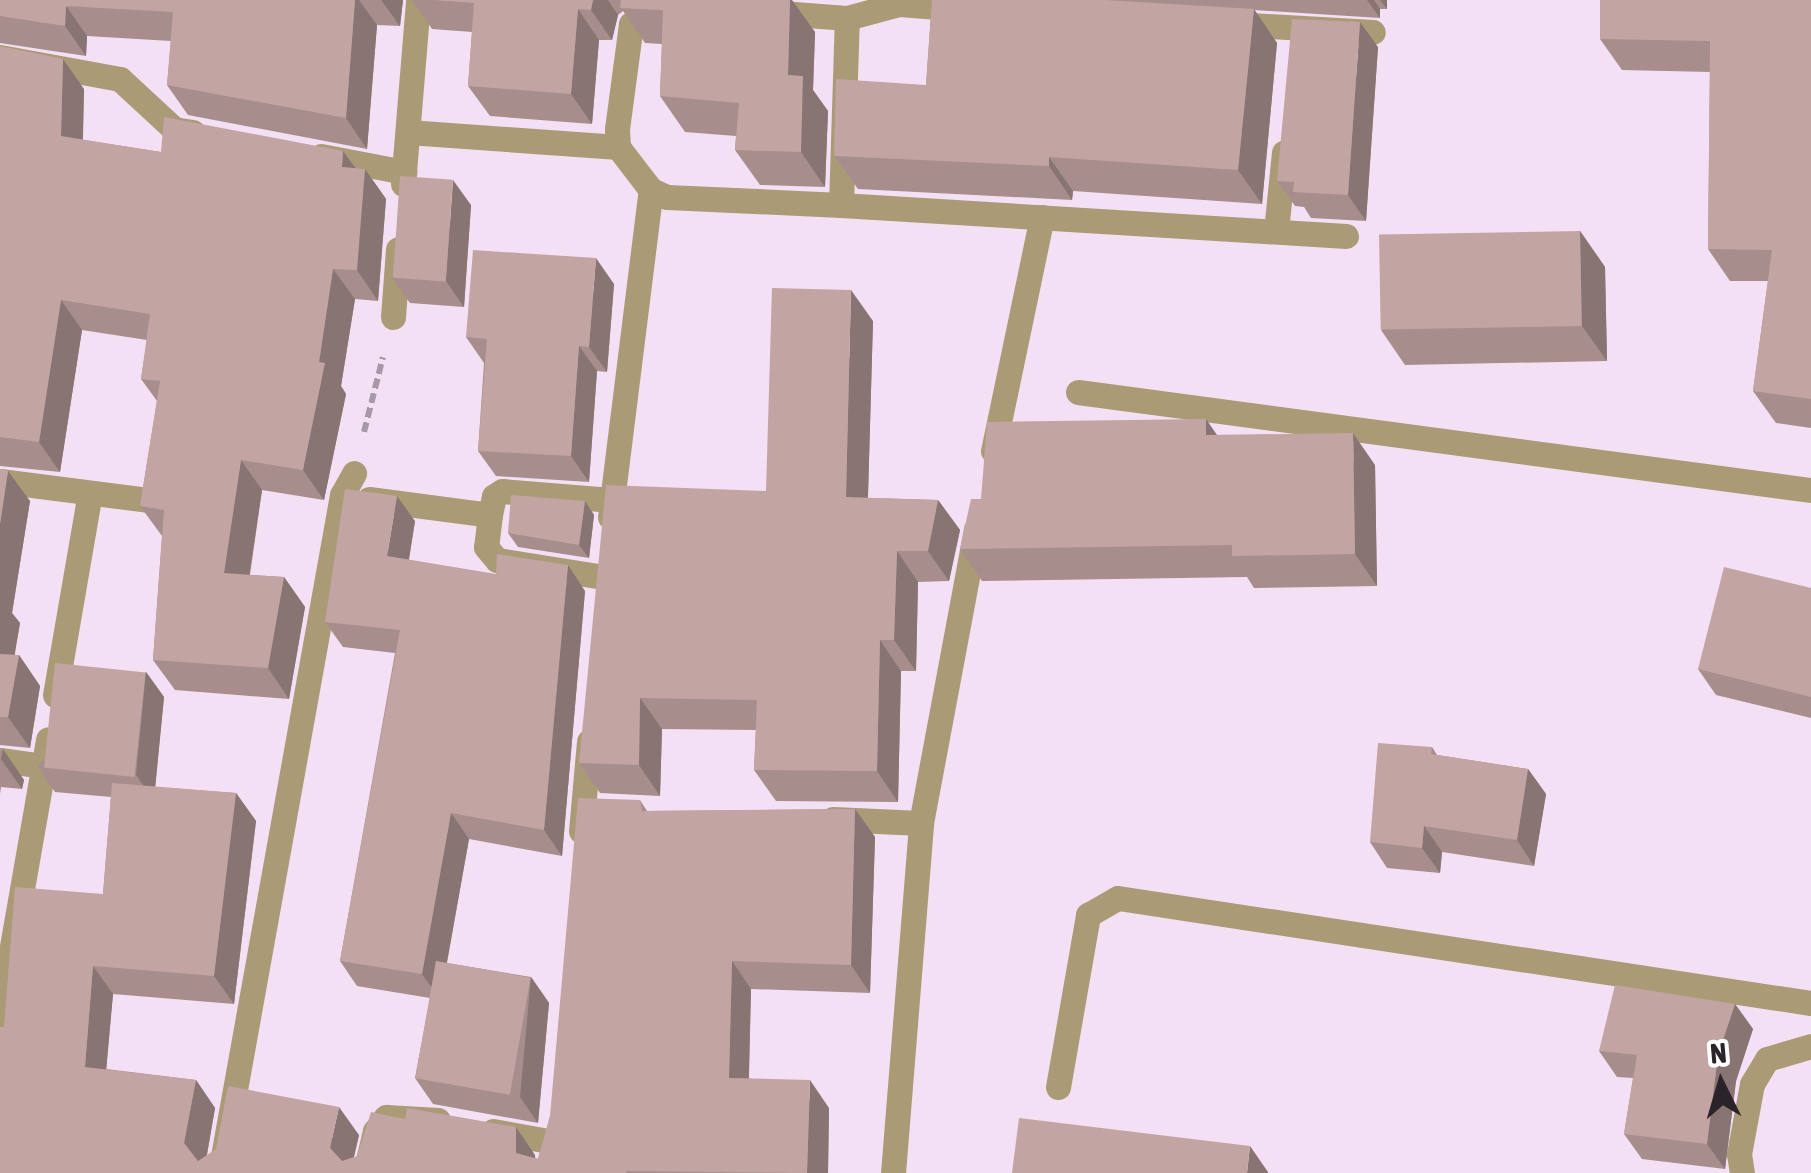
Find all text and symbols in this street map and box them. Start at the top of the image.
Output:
north arrow [1671,1033,1771,1133]
text: N [1709,1036,1728,1070]

